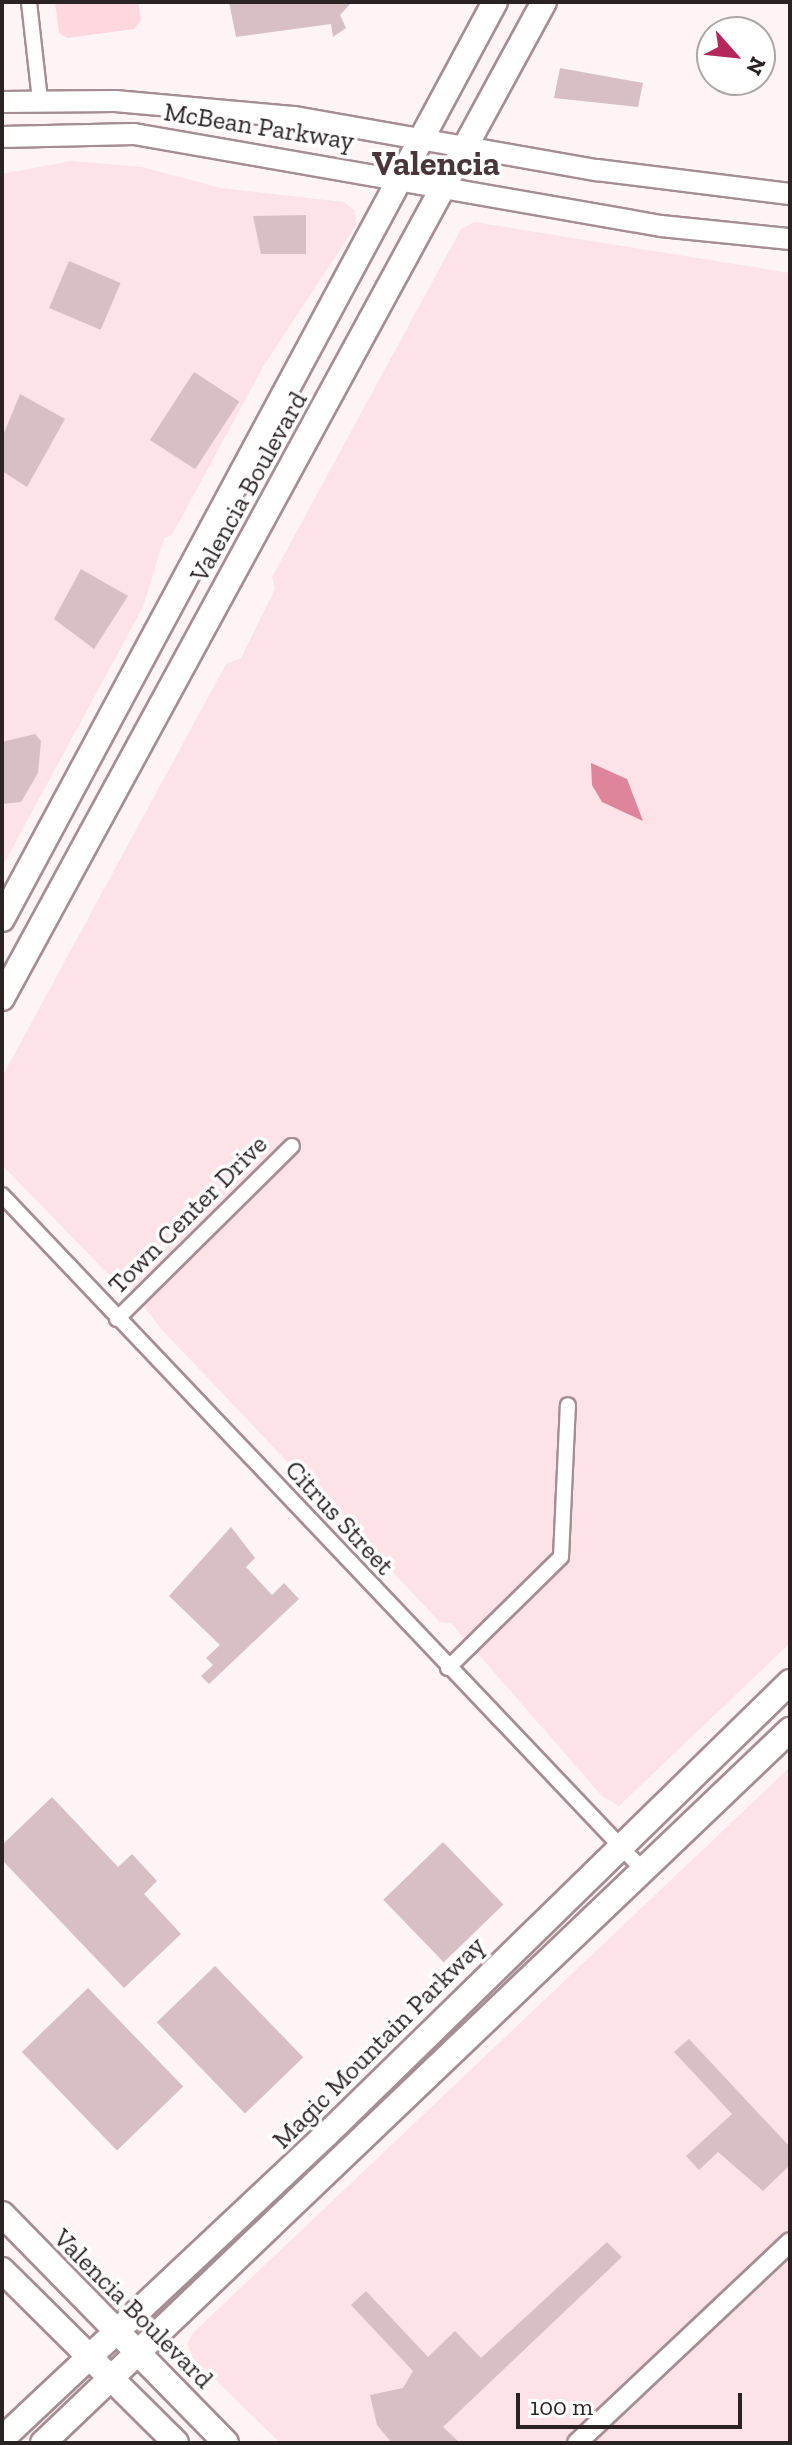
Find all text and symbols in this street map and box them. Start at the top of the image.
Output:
north arrow [696,16,776,96]
text: N [740,53,772,80]
street label: McBean Parkway [162,97,356,157]
district label: Valencia [372,144,500,184]
street label: Valencia Boulevard [184,386,314,588]
street label: Town Center Drive [102,1129,274,1301]
street label: Citrus Street [278,1454,400,1582]
street label: Magic Mountain Parkway [267,1931,491,2155]
street label: Valencia Boulevard [47,2223,219,2395]
scale bar [520,2377,746,2427]
text: 100 m [530,2392,593,2421]

